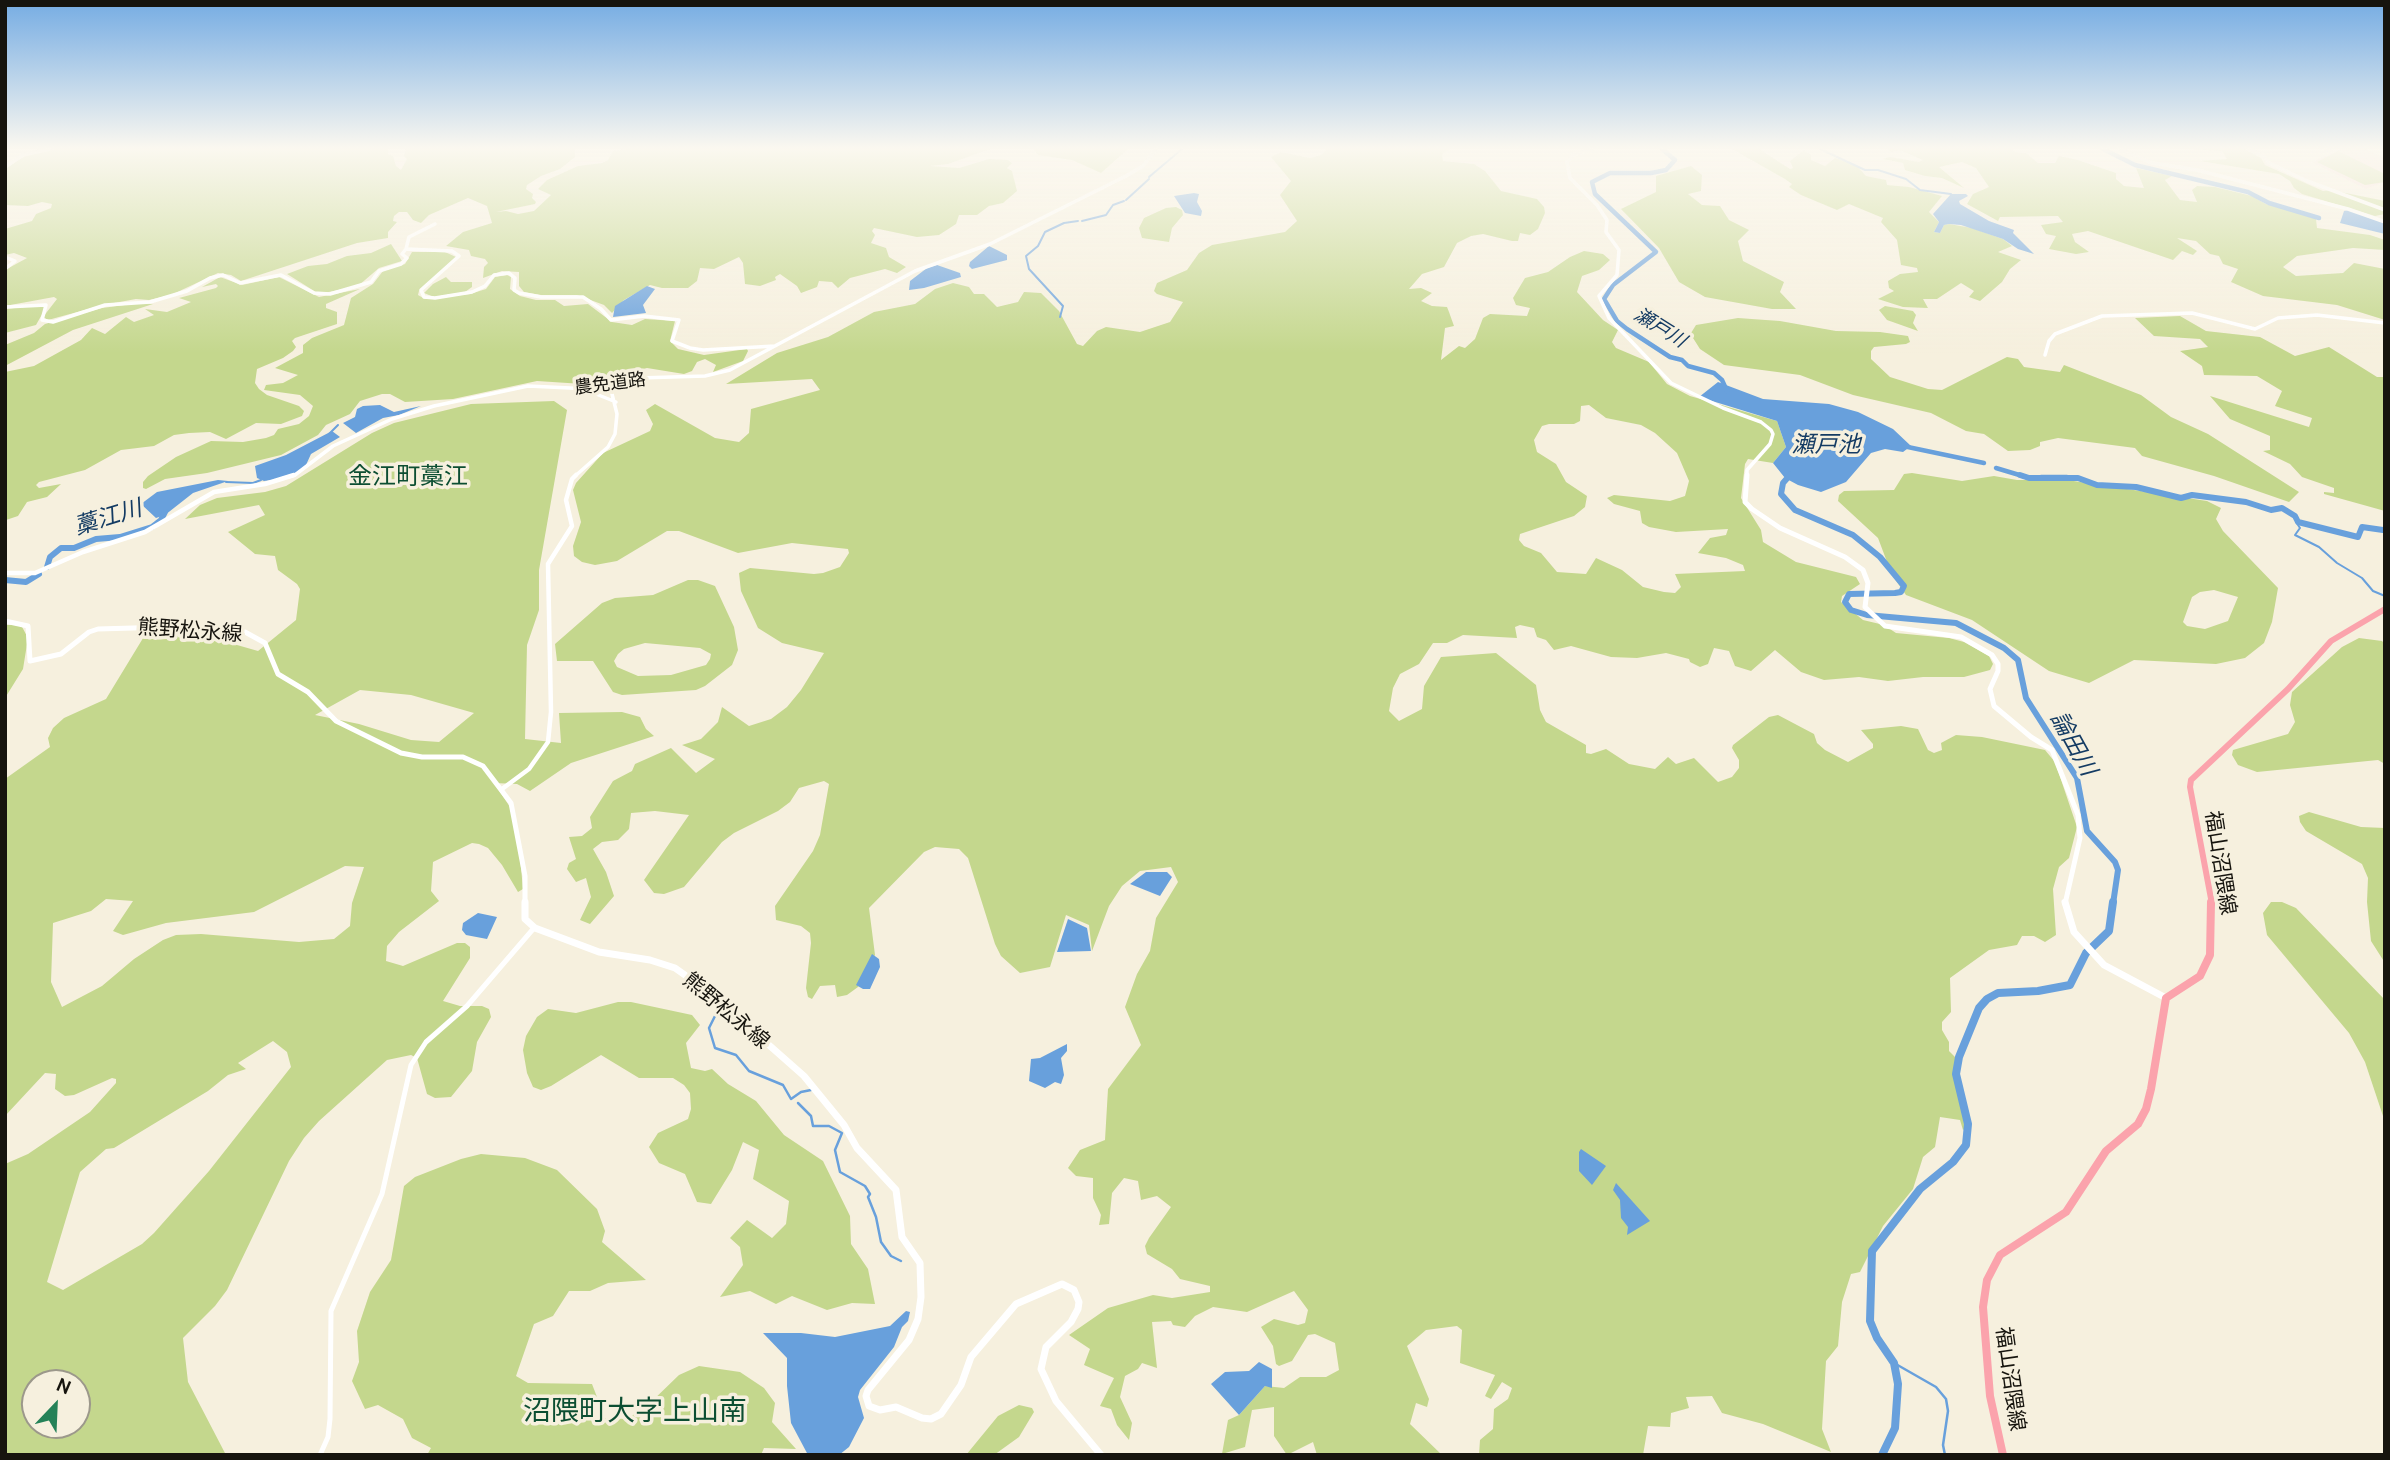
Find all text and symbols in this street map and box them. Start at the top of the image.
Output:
water label: 瀬戸川 [1630,303,1690,353]
street label: 農免道路 [573,369,647,399]
water label: 瀬戸池 [1792,431,1860,459]
district label: 金江町藁江 [348,463,468,491]
water label: 藁江川 [71,495,145,541]
street label: 熊野松永線 [137,615,243,647]
water label: 論田川 [2044,707,2102,781]
street label: 福山沼隈線 [2199,809,2241,917]
street label: 熊野松永線 [678,968,774,1054]
street label: 福山沼隈線 [1990,1325,2030,1433]
north arrow [21,1369,91,1439]
text: N [53,1373,74,1399]
district label: 沼隈町大字上山南 [523,1395,747,1429]

